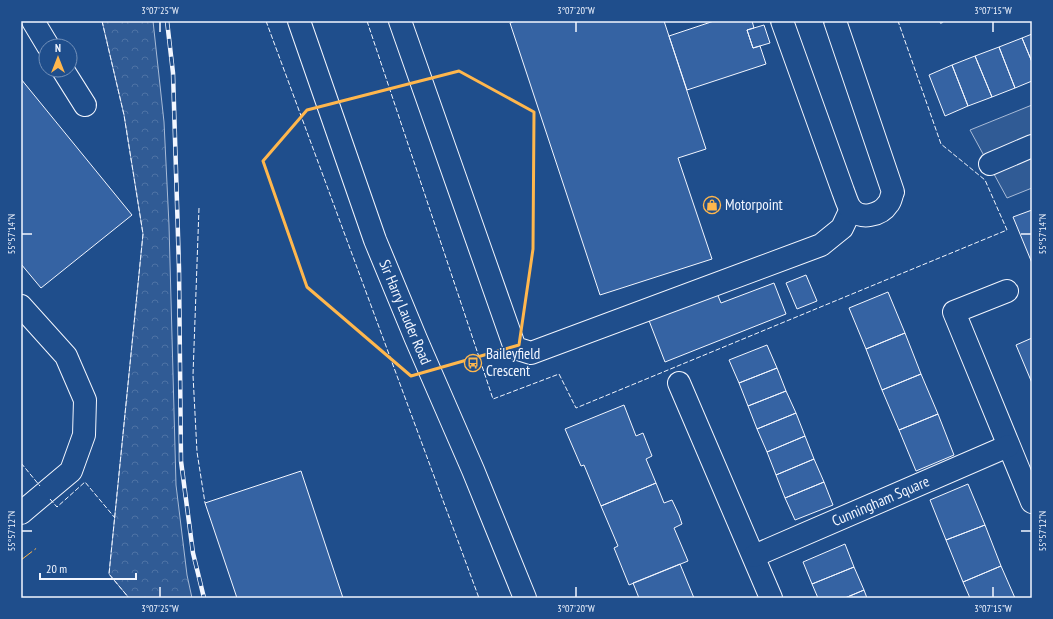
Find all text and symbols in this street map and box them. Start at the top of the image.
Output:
text: 3°07'25"W [141,4,179,17]
text: 3°07'20"W [557,4,595,17]
text: 3°07'15"W [974,4,1012,17]
north arrow [38,38,78,78]
text: N [55,41,61,55]
shop icon: Motorpoint [702,195,722,215]
place label: Motorpoint [725,195,783,214]
text: 55°57'14"N [5,214,18,254]
text: 55°57'14"N [1036,214,1049,254]
street label: Sir Harry Lauder Road [375,257,436,367]
place label: Baileyfield Crescent [486,344,540,380]
bus stop icon: Baileyfield Crescent [463,353,483,373]
street label: Cunningham Square [829,471,932,530]
text: 55°57'12"N [5,511,18,551]
text: 55°57'12"N [1036,511,1049,551]
scale bar [40,555,136,581]
text: 20 m [46,561,67,576]
text: 3°07'25"W [141,602,179,615]
text: 3°07'20"W [557,602,595,615]
text: 3°07'15"W [974,602,1012,615]

